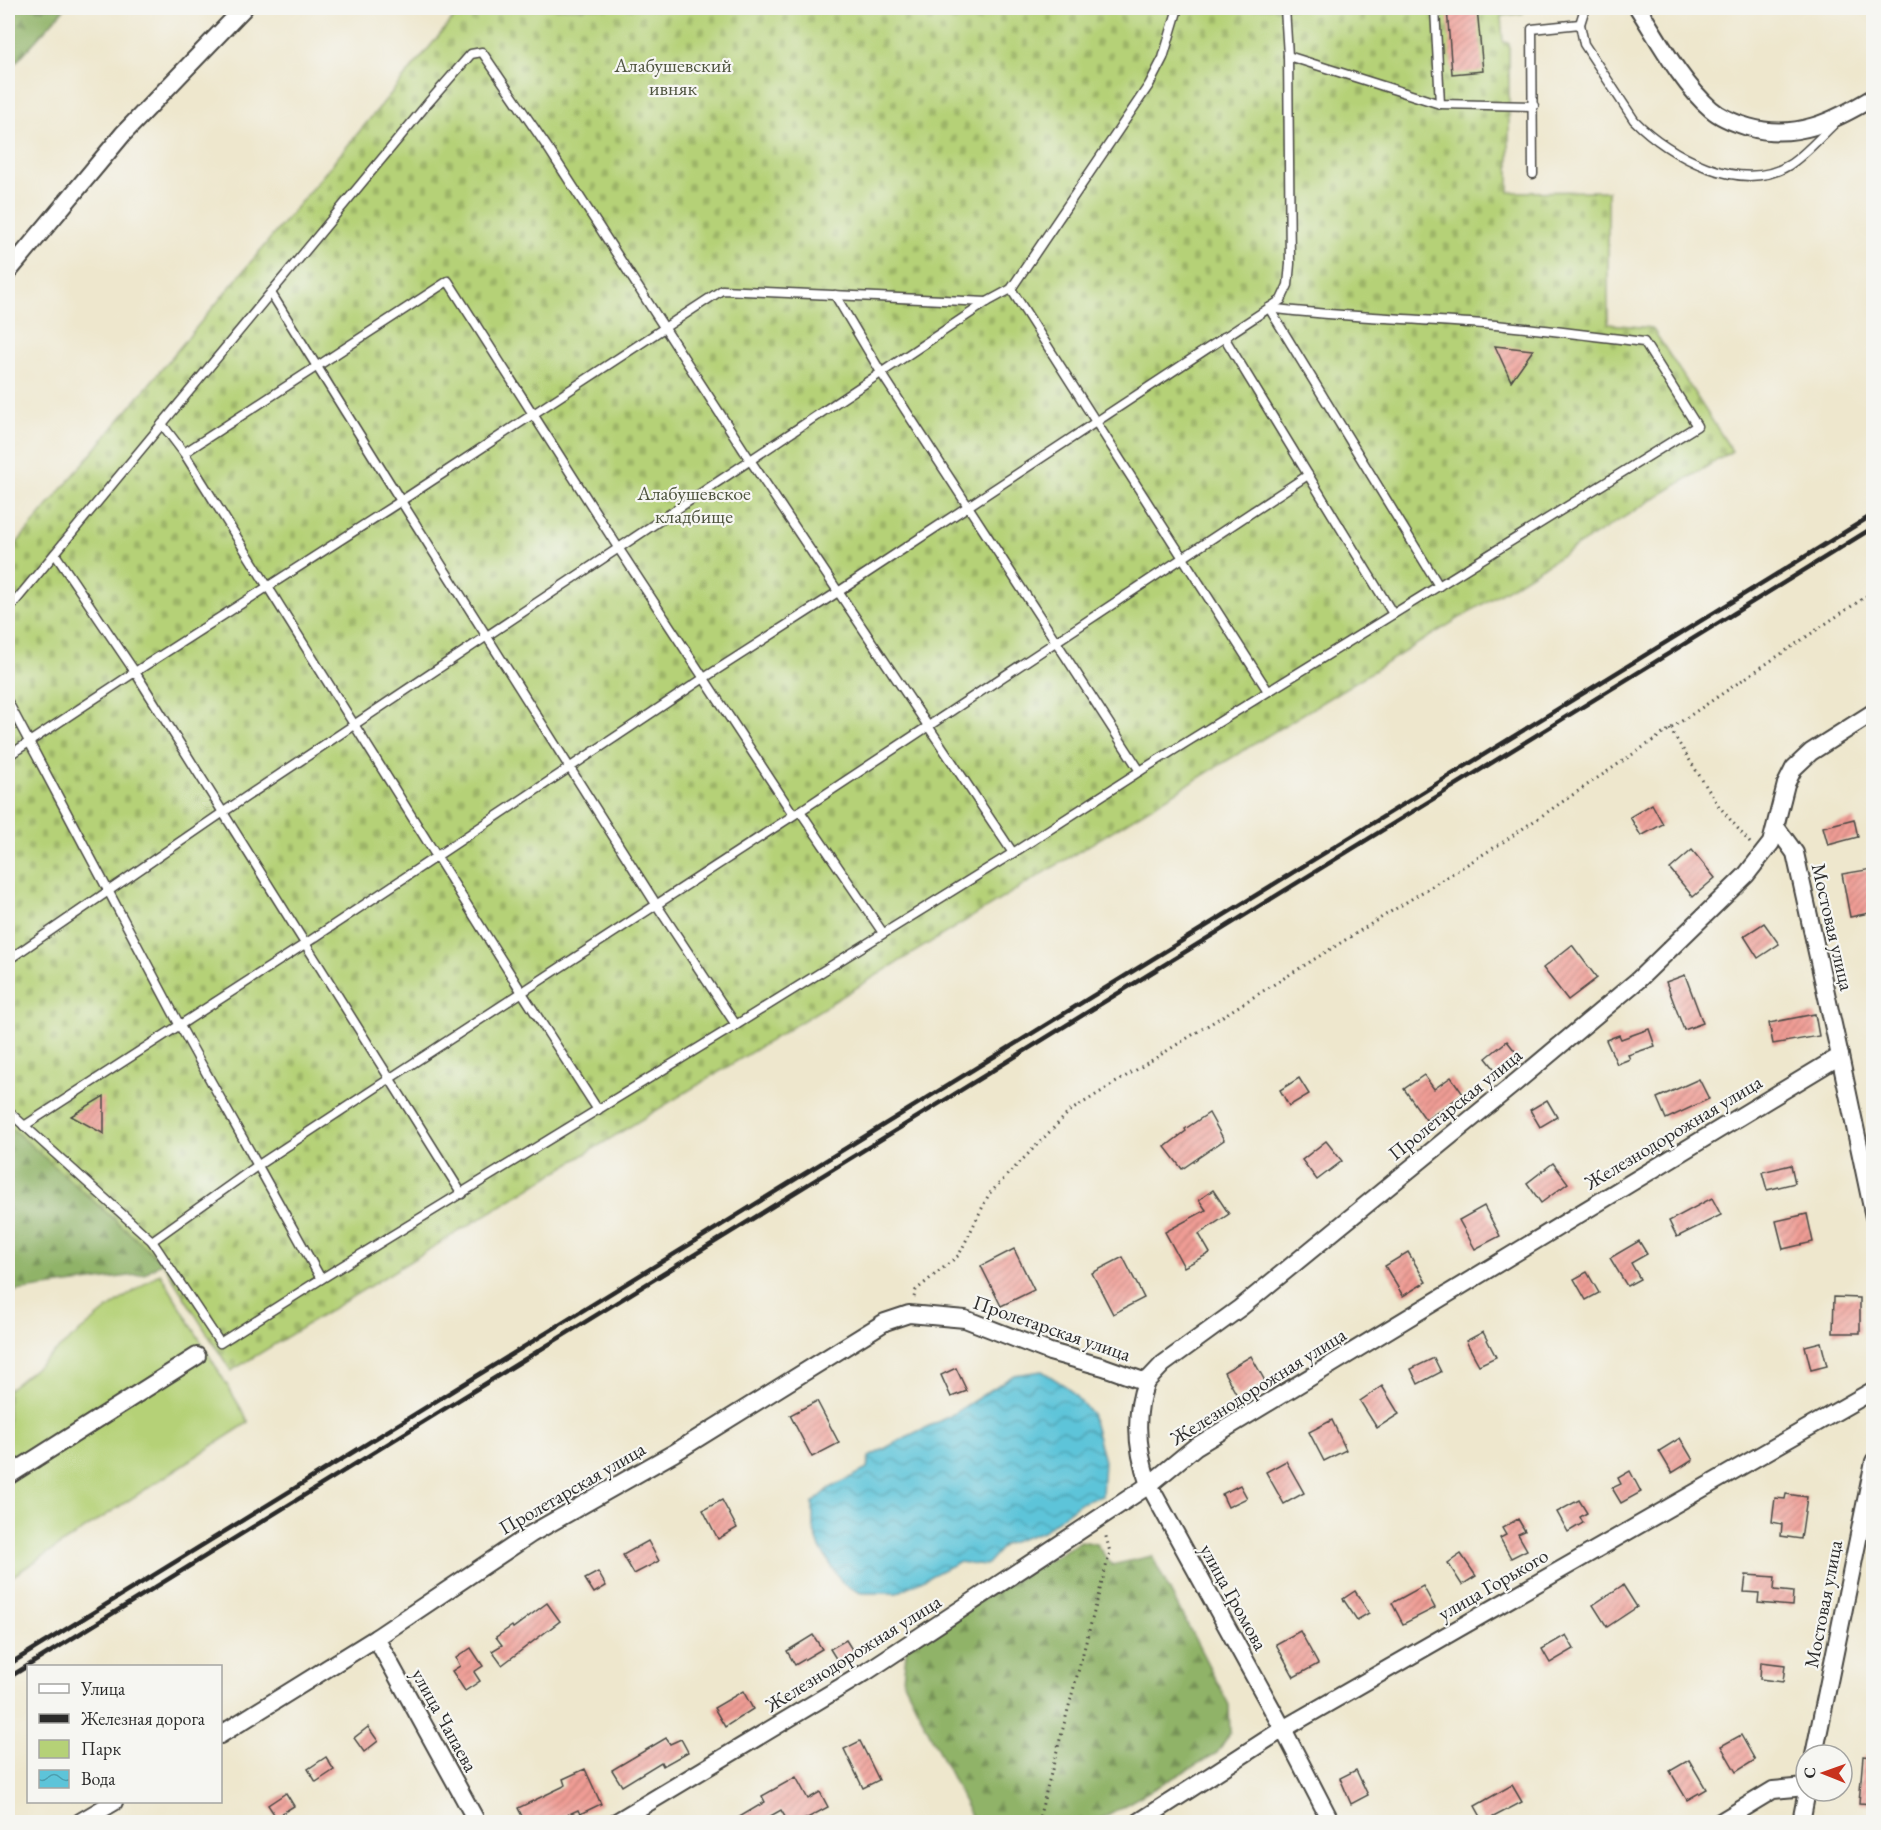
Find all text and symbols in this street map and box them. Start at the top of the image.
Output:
park label: Алабушевский ивняк [613,52,732,101]
park label: Алабушевское кладбище [636,480,751,529]
street label: Мостовая улица [1806,861,1860,993]
street label: Пролетарская улица [1383,1042,1527,1166]
street label: Железнодорожная улица [1579,1069,1767,1196]
street label: Пролетарская улица [970,1289,1134,1367]
street label: Железнодорожная улица [1164,1321,1351,1451]
street label: Пролетарская улица [494,1435,650,1541]
street label: Мостовая улица [1798,1538,1848,1670]
street label: улица Громова [1194,1539,1274,1655]
street label: улица Горького [1433,1542,1553,1626]
street label: Железнодорожная улица [759,1588,946,1718]
street label: улица Чапаева [406,1664,484,1776]
legend [27,1665,222,1803]
text: Улица [80,1677,126,1700]
text: Железная дорога [80,1707,206,1730]
text: Парк [81,1737,121,1760]
north arrow [1794,1743,1854,1803]
text: Вода [81,1767,116,1790]
text: С [1799,1767,1820,1779]

